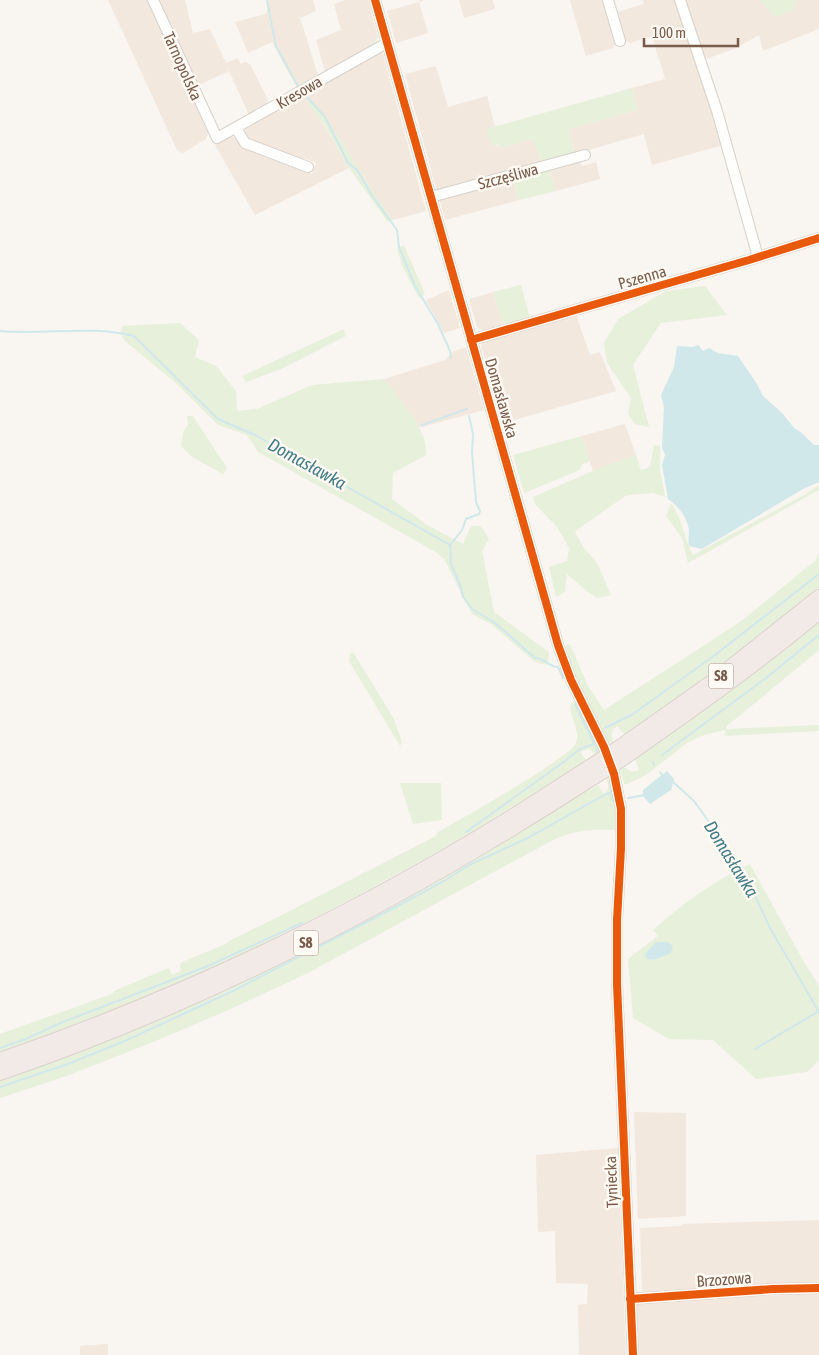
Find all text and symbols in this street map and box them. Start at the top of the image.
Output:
scale bar [644,15,738,47]
text: 100 m [652,24,686,41]
street label: Tarnopolska [159,29,206,103]
street label: Kresowa [273,72,325,112]
street label: Szczęśliwa [476,159,540,194]
street label: Pszenna [616,262,668,292]
street label: Domasławska [482,356,522,440]
water label: Domasławka [265,434,350,494]
road number: S8 [708,664,734,688]
water label: Domasławka [700,817,763,901]
road number: S8 [294,930,318,956]
street label: Tyniecka [601,1156,622,1208]
street label: Brzozowa [696,1268,752,1290]

